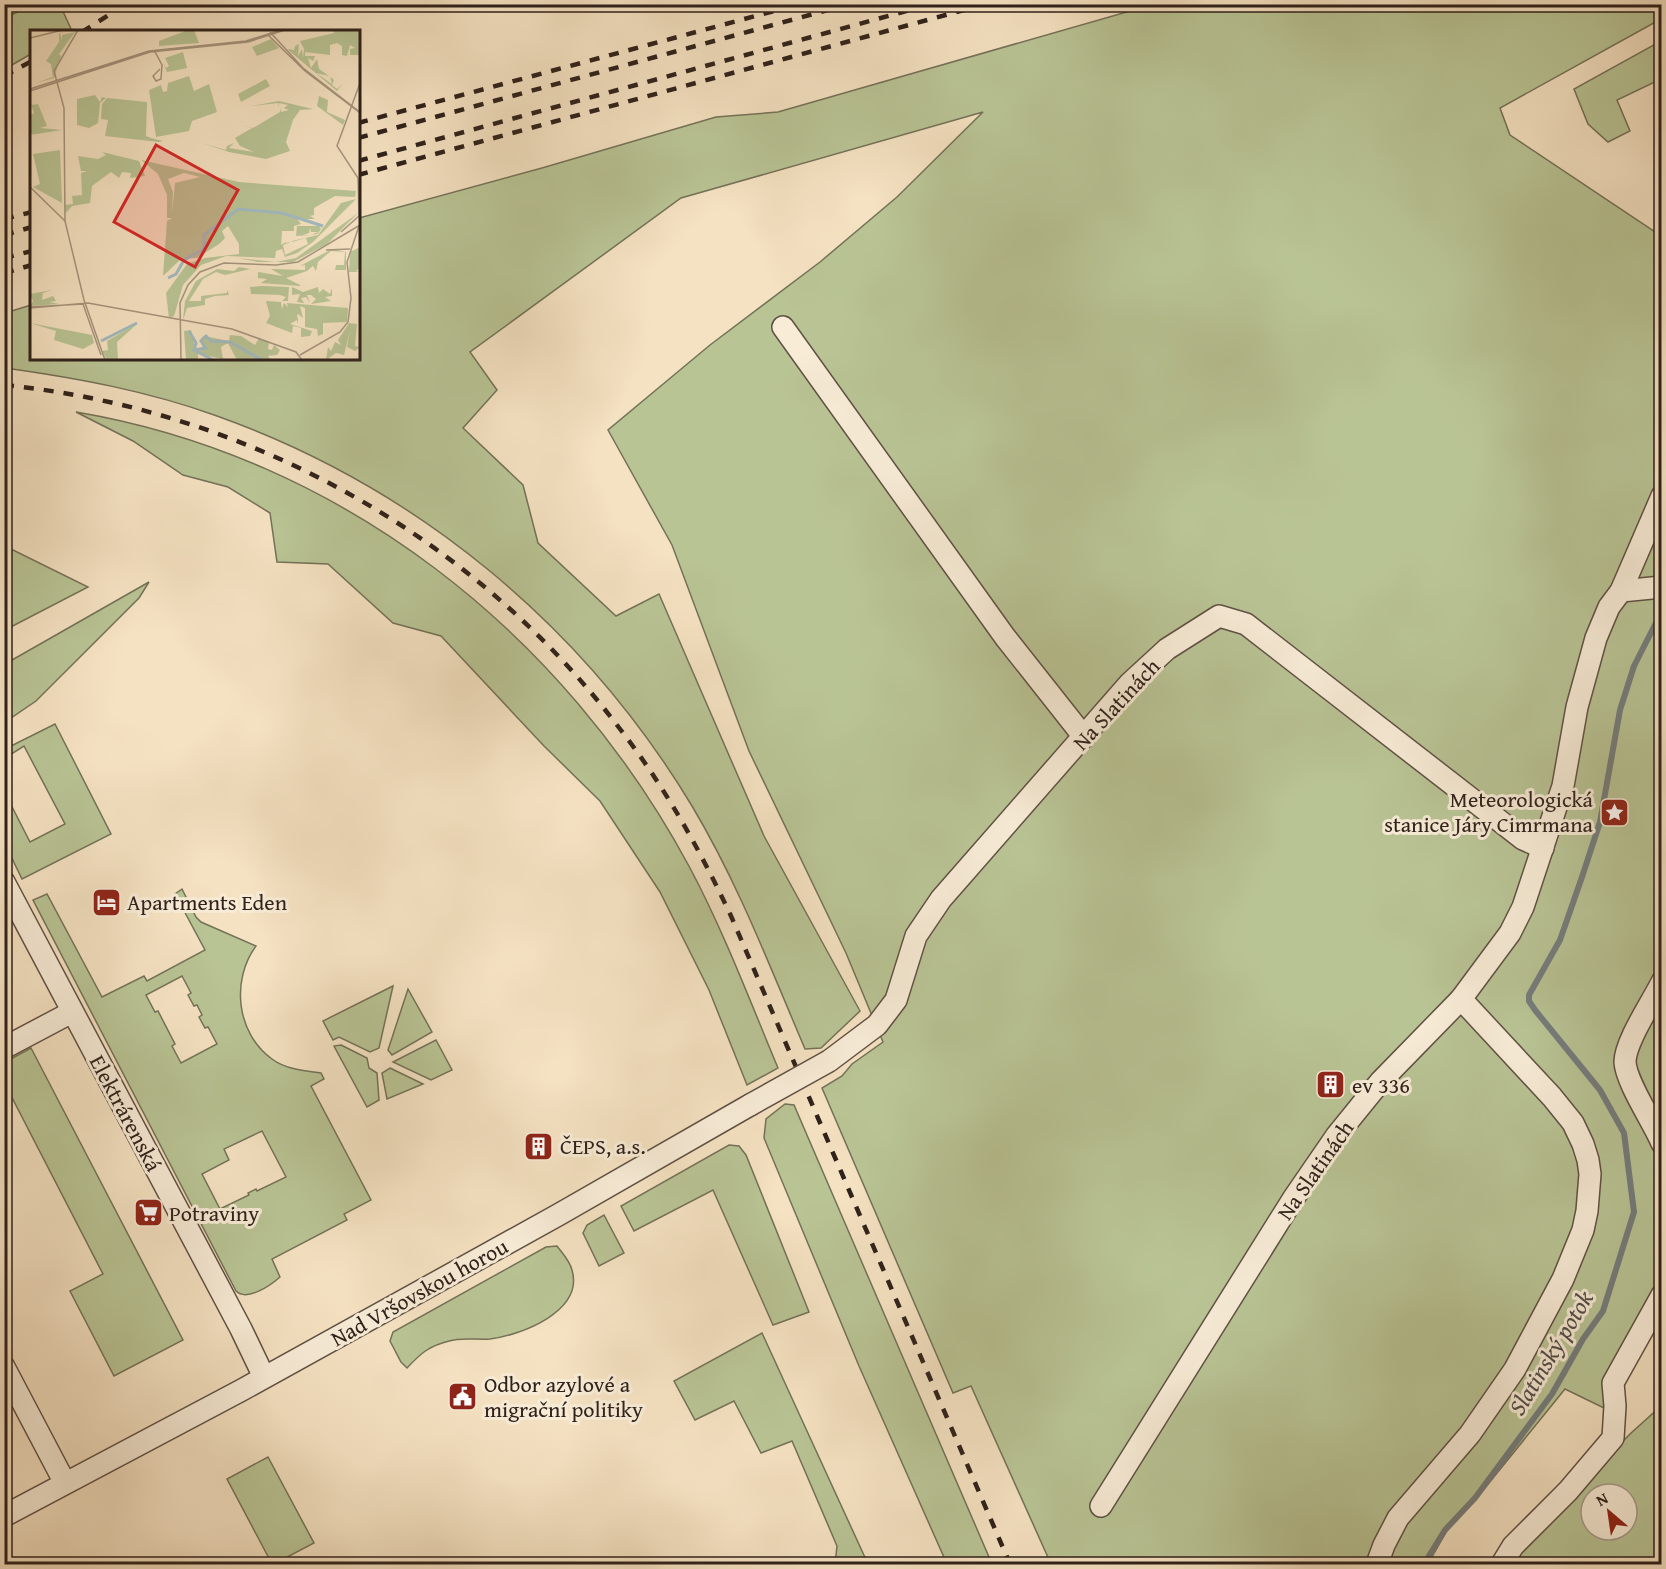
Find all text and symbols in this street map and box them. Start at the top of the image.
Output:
inset map [30,30,360,360]
street label: Na Slatinách [1065,650,1167,757]
place label: Meteorologická stanice Járy Cimrmana [1384,783,1594,840]
place icon: Meteorologická stanice Járy Cimrmana [1598,796,1630,828]
hotel icon: Apartments Eden [90,886,122,918]
place label: Apartments Eden [127,886,288,918]
street label: Elektrárenská [82,1049,170,1177]
building icon: ev 336 [1315,1069,1347,1101]
place label: ev 336 [1352,1069,1410,1101]
street label: Na Slatinách [1269,1113,1362,1226]
building icon: ČEPS, a.s. [523,1130,555,1162]
place label: ČEPS, a.s. [560,1130,646,1162]
supermarket icon: Potraviny [132,1197,164,1229]
place label: Potraviny [169,1197,259,1229]
street label: Nad Vršovskou horou [325,1230,514,1354]
water label: Slatinský potok [1500,1284,1602,1422]
place label: Odbor azylové a migrační politiky [484,1368,643,1425]
public building icon: Odbor azylové a migrační politiky [447,1381,479,1413]
north arrow [1579,1482,1639,1542]
text: N [1591,1486,1612,1512]

